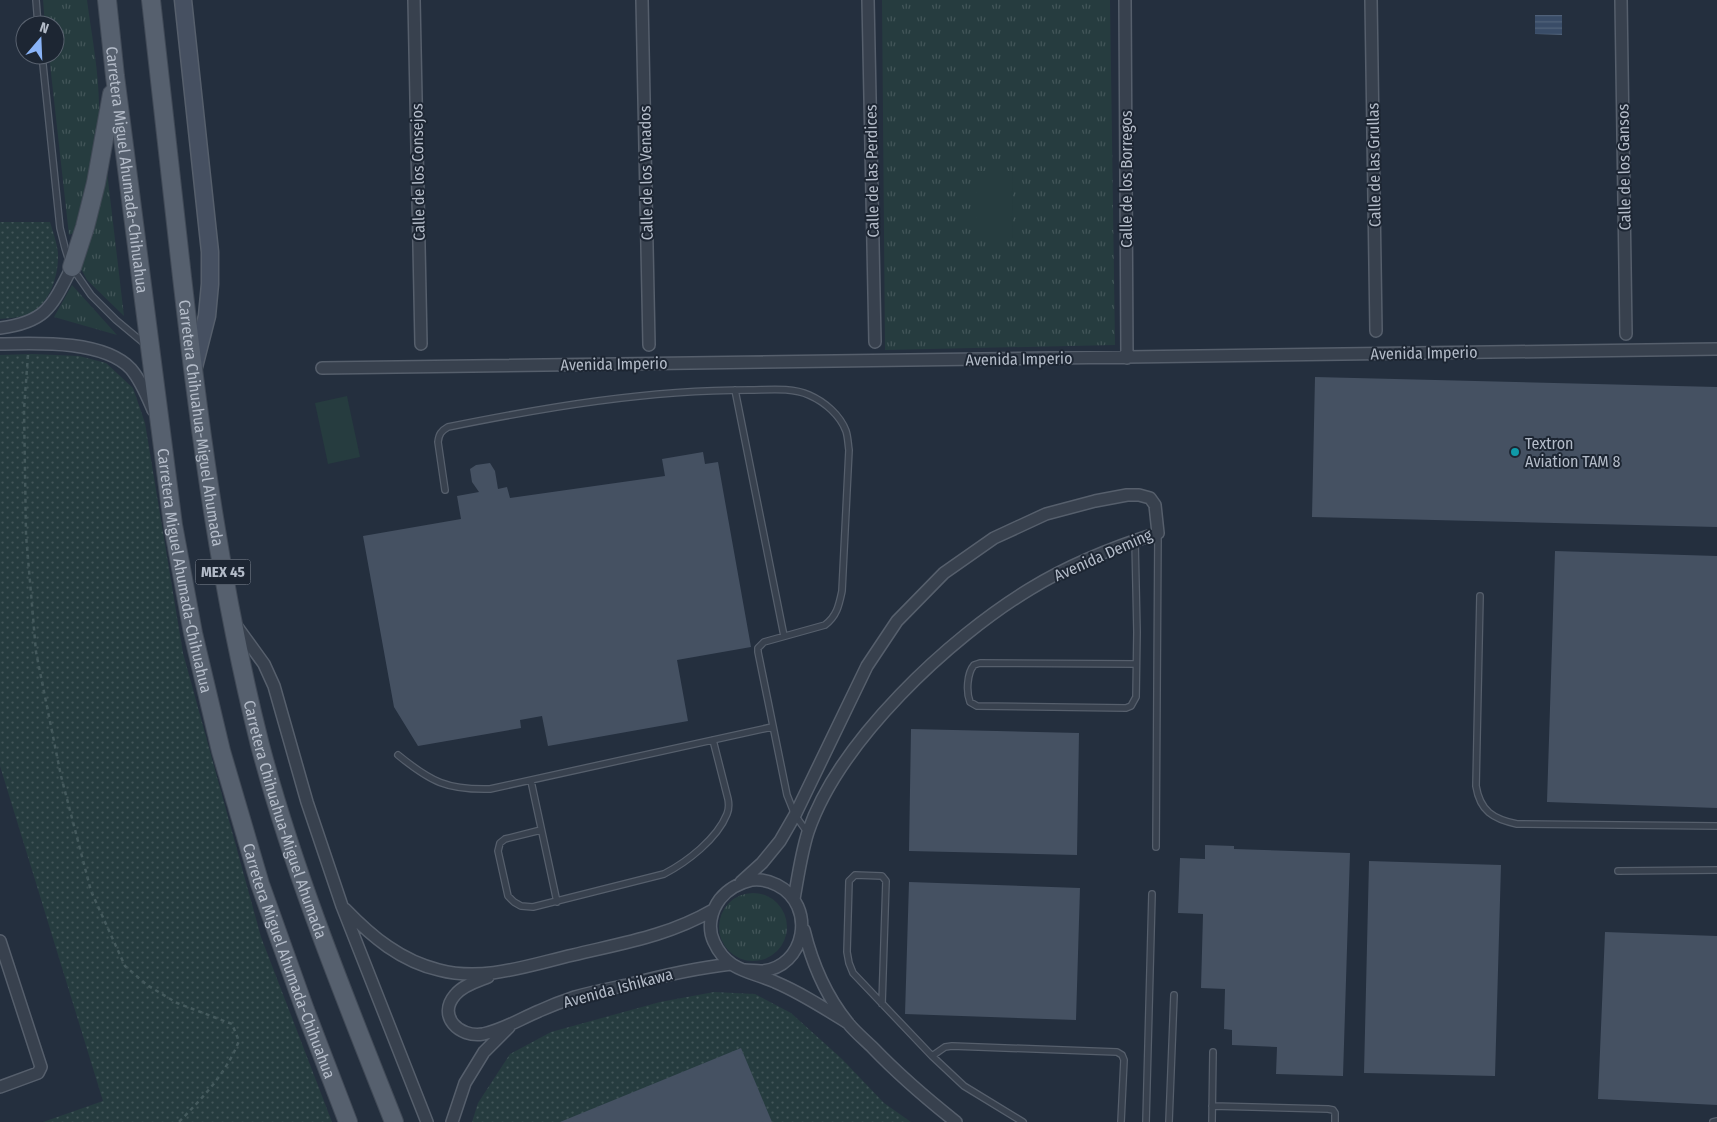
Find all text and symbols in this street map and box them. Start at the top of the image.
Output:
north arrow [15,15,65,65]
text: N [37,19,51,38]
street label: Carretera Miguel Ahumada-Chihuahua [102,46,152,294]
street label: Calle de las Grullas [1363,102,1385,227]
street label: Calle de los Consejos [407,103,429,241]
street label: Calle de los Gansos [1613,103,1635,230]
street label: Calle de las Perdices [861,104,883,238]
street label: Calle de los Venados [635,105,657,241]
street label: Calle de los Borregos [1117,110,1136,248]
street label: Carretera Chihuahua-Miguel Ahumada [175,299,228,548]
street label: Avenida Imperio [1370,343,1478,363]
street label: Avenida Imperio [965,349,1073,369]
street label: Avenida Imperio [560,354,668,374]
place label: Textron Aviation TAM 8 [1525,434,1620,471]
marker: Textron Aviation TAM 8 [1509,446,1521,458]
street label: Carretera Miguel Ahumada-Chihuahua [154,447,216,695]
street label: Avenida Deming [1051,525,1155,585]
road number: MEX 45 [196,560,250,584]
street label: Carretera Chihuahua-Miguel Ahumada [240,698,331,941]
street label: Carretera Miguel Ahumada-Chihuahua [239,841,340,1081]
street label: Avenida Ishikawa [561,964,675,1012]

